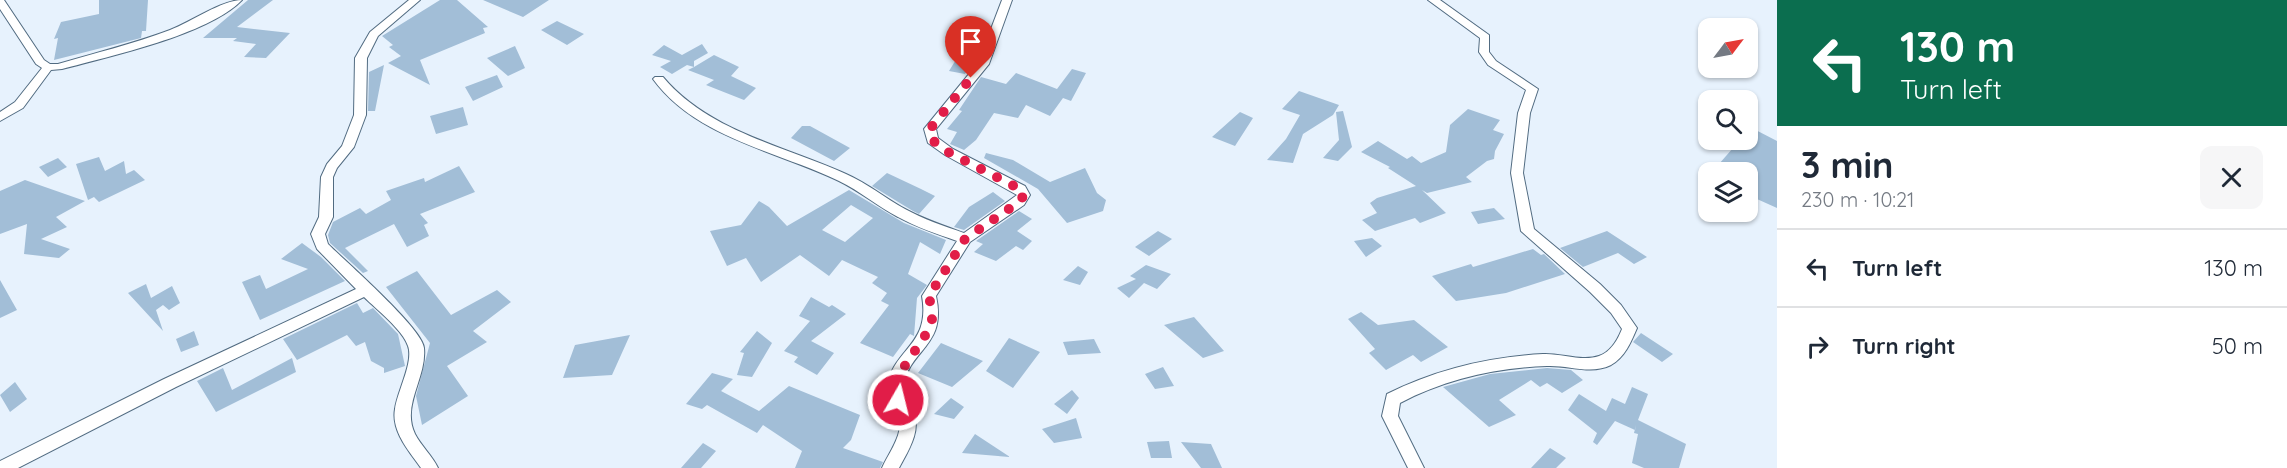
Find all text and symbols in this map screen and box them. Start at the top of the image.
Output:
pin [945,16,996,78]
north arrow [1698,18,1758,78]
map controls [1698,18,1758,222]
text: 130 m [1900,20,2015,73]
icon: left [1801,24,1879,102]
icon: arrive [954,25,987,58]
text: Turn left [1900,72,2002,106]
button: search [1698,90,1758,150]
text: 3 min [1801,142,1894,187]
button: close [2200,146,2263,209]
button: layers [1698,162,1758,222]
text: 230 m · 10:21 [1801,187,1915,212]
icon: left [1801,252,1834,285]
text: Turn left [1852,254,1942,282]
text: 130 m [2204,254,2263,282]
icon: right [1801,330,1834,363]
text: Turn right [1852,332,1956,360]
text: 50 m [2212,332,2263,360]
position arrow [866,368,930,432]

